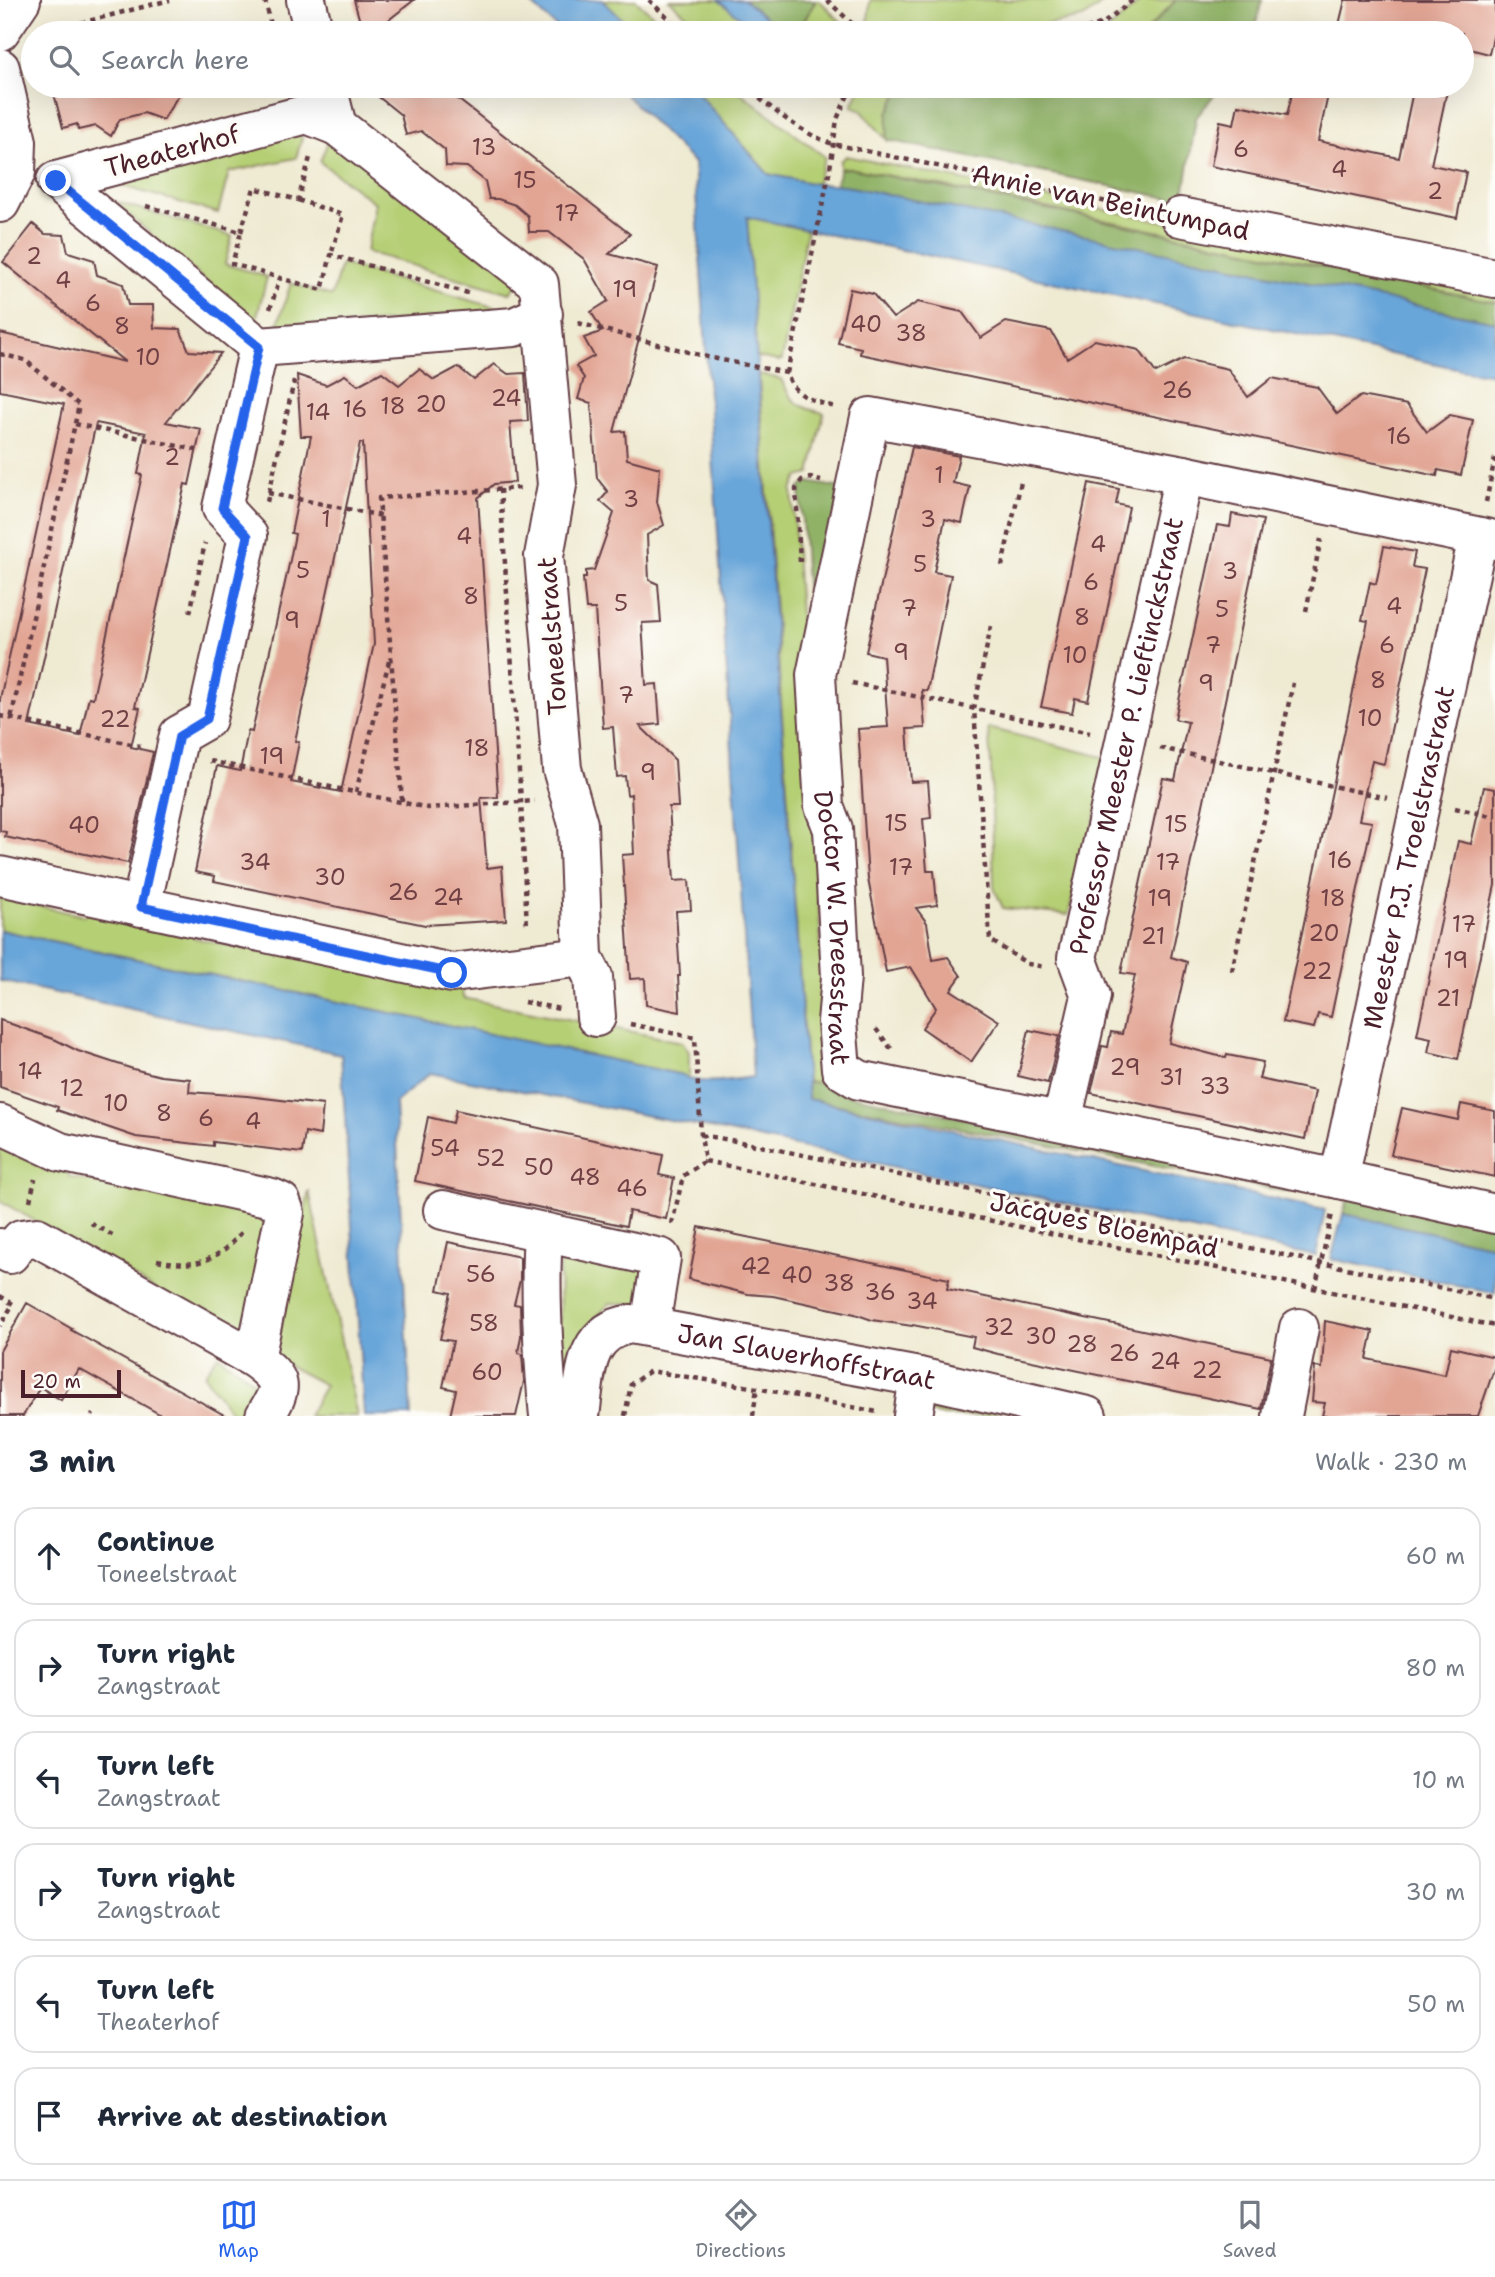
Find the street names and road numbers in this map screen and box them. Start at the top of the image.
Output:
street label: Theaterhof [101,116,244,185]
street label: Annie van Beintumpad [969,155,1253,248]
street label: Professor Meester P. Lieftinckstraat [1060,514,1191,958]
street label: Toneelstraat [529,556,574,716]
street label: Meester P.J. Troelstrastraat [1354,683,1462,1032]
street label: Doctor W. Dreesstraat [806,790,859,1067]
street label: Jacques Bloempad [986,1183,1222,1266]
street label: Jan Slauerhoffstraat [674,1315,939,1397]

